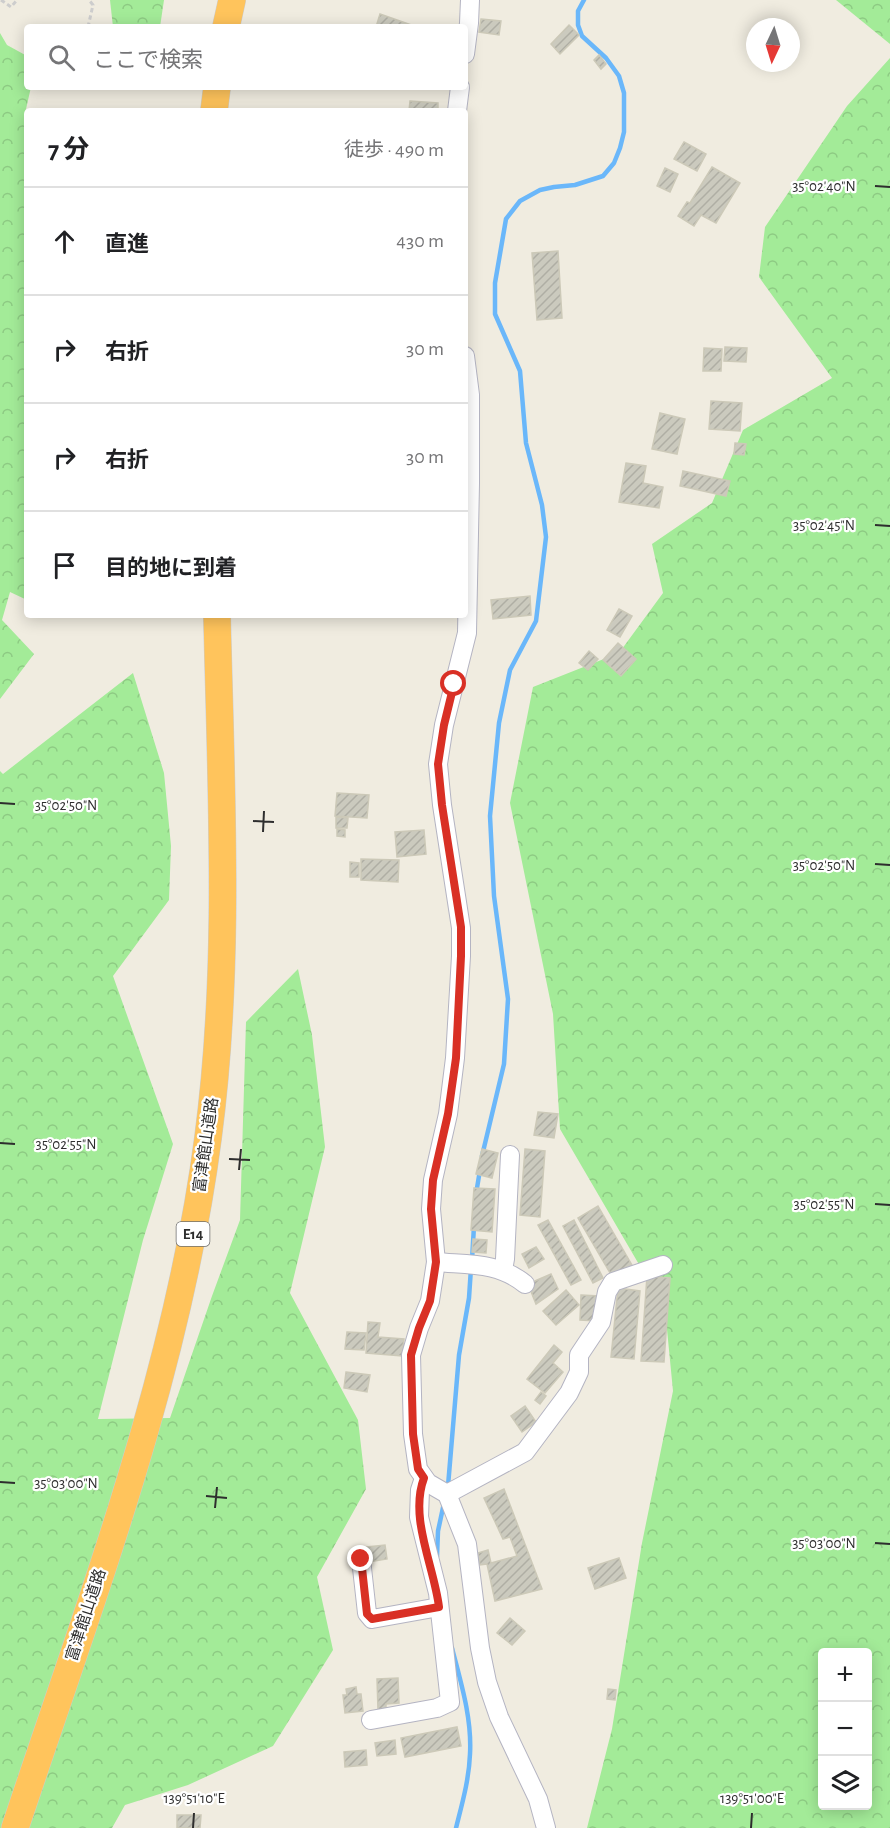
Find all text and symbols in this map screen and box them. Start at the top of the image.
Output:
north arrow [746,18,800,72]
search box [24,24,468,90]
icon: search [45,41,78,74]
text: ここで検索 [93,49,203,71]
text: 7 分 [48,137,89,163]
text: 徒歩 · 490 m [344,140,444,160]
text: 35°02'40"N [792,179,856,194]
icon: ahead [48,225,81,258]
text: 430 m [396,231,444,251]
text: 直進 [105,233,149,255]
icon: right [48,333,81,366]
text: 30 m [406,339,444,359]
text: 右折 [105,341,149,363]
icon: right [48,441,81,474]
text: 30 m [406,447,444,467]
text: 右折 [105,449,149,471]
text: 35°02'45"N [793,518,855,533]
icon: arrive [48,549,81,582]
text: 目的地に到着 [105,557,237,579]
route start [440,670,466,696]
text: 35°02'50"N [35,798,97,813]
text: 35°02'50"N [793,858,855,873]
street label: 富津館山道路 [190,1096,221,1194]
text: 35°02'55"N [35,1137,97,1152]
text: 35°02'55"N [793,1197,855,1212]
road number: E14 [176,1222,210,1246]
text: 35°03'00"N [34,1476,98,1491]
text: 35°03'00"N [792,1536,856,1551]
route end [347,1545,373,1571]
street label: 富津館山道路 [63,1567,108,1663]
map controls [818,1648,872,1810]
button: + [818,1648,872,1702]
button: − [818,1702,872,1756]
button: layers [818,1756,872,1810]
text: 139°51'10"E [163,1791,225,1806]
text: 139°51'00"E [720,1791,784,1806]

